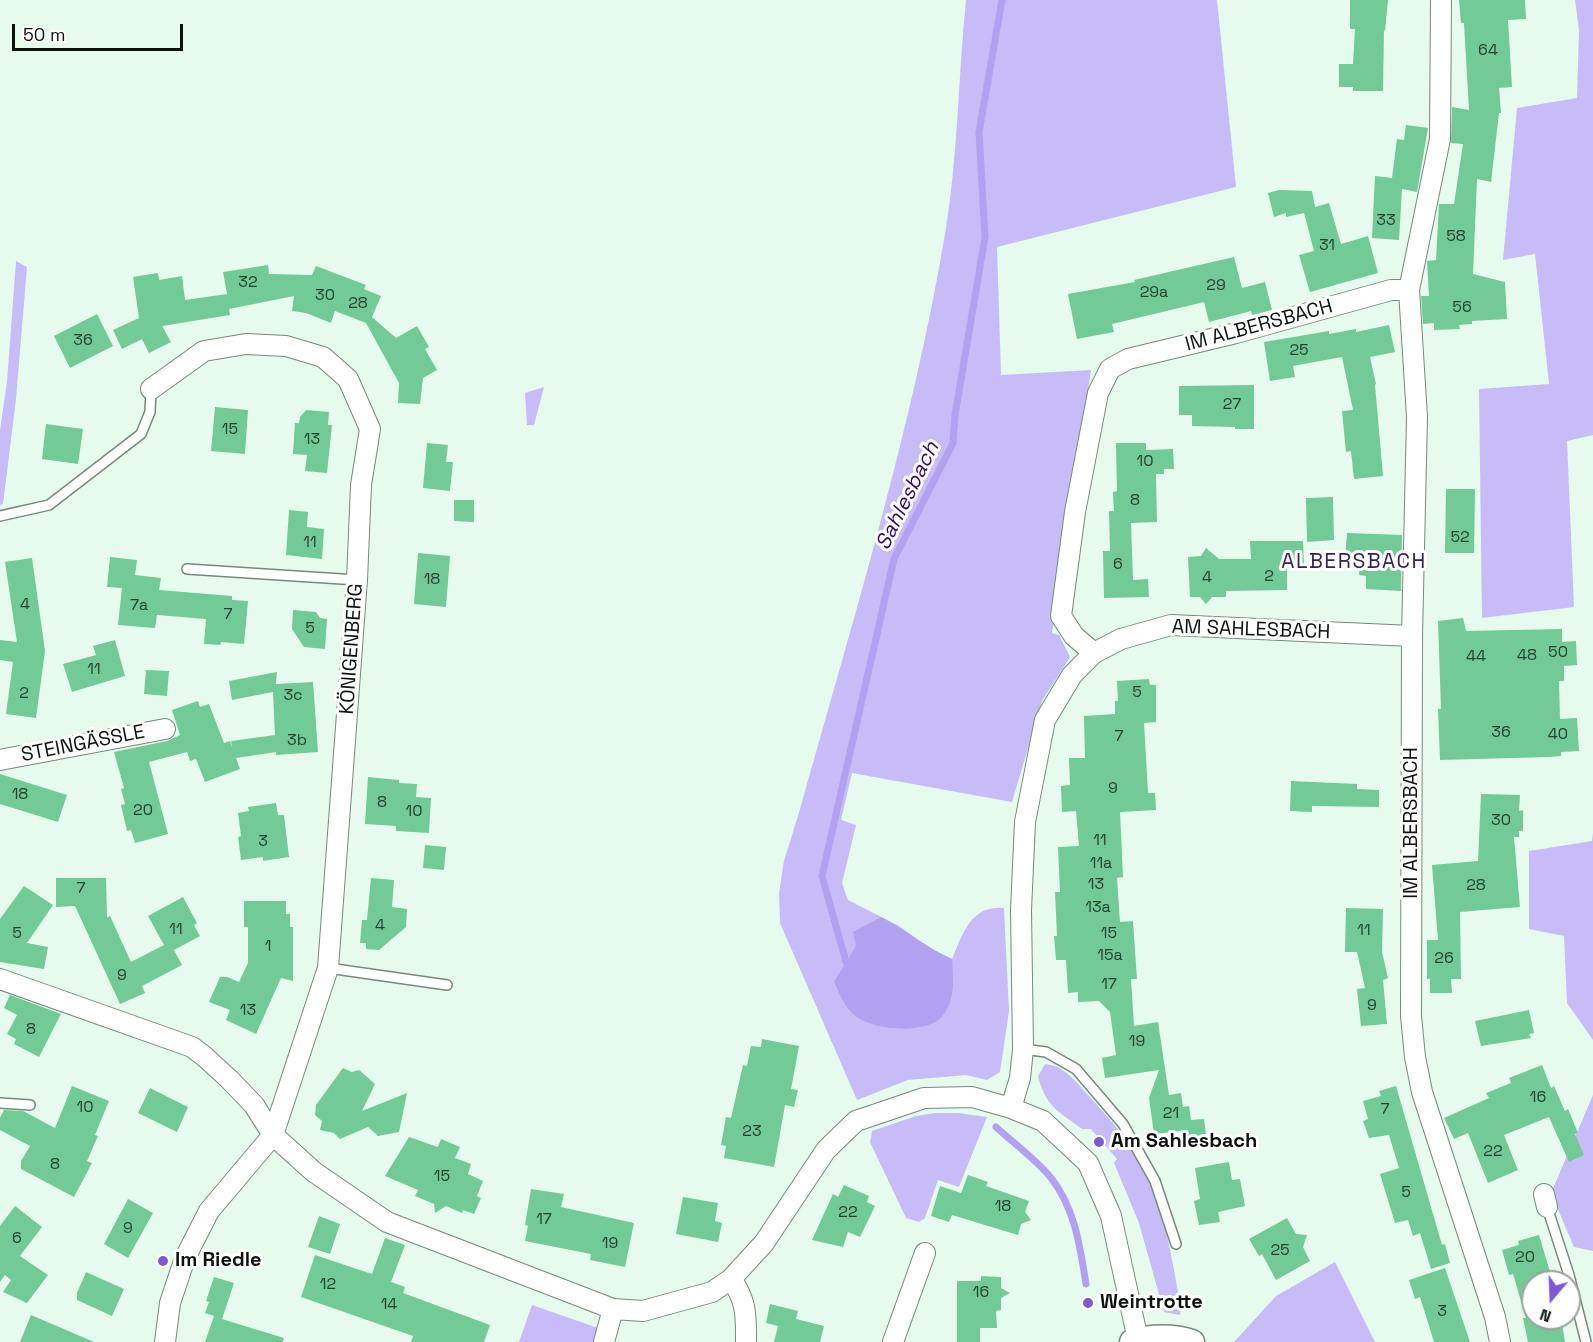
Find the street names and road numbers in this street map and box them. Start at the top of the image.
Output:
street label: IM ALBERSBACH [1183,295,1335,357]
street label: KÖNIGENBERG [335,583,369,715]
street label: AM SAHLESBACH [1171,615,1331,645]
street label: STEINGÄSSLE [19,720,147,768]
street label: IM ALBERSBACH [1400,747,1424,899]

